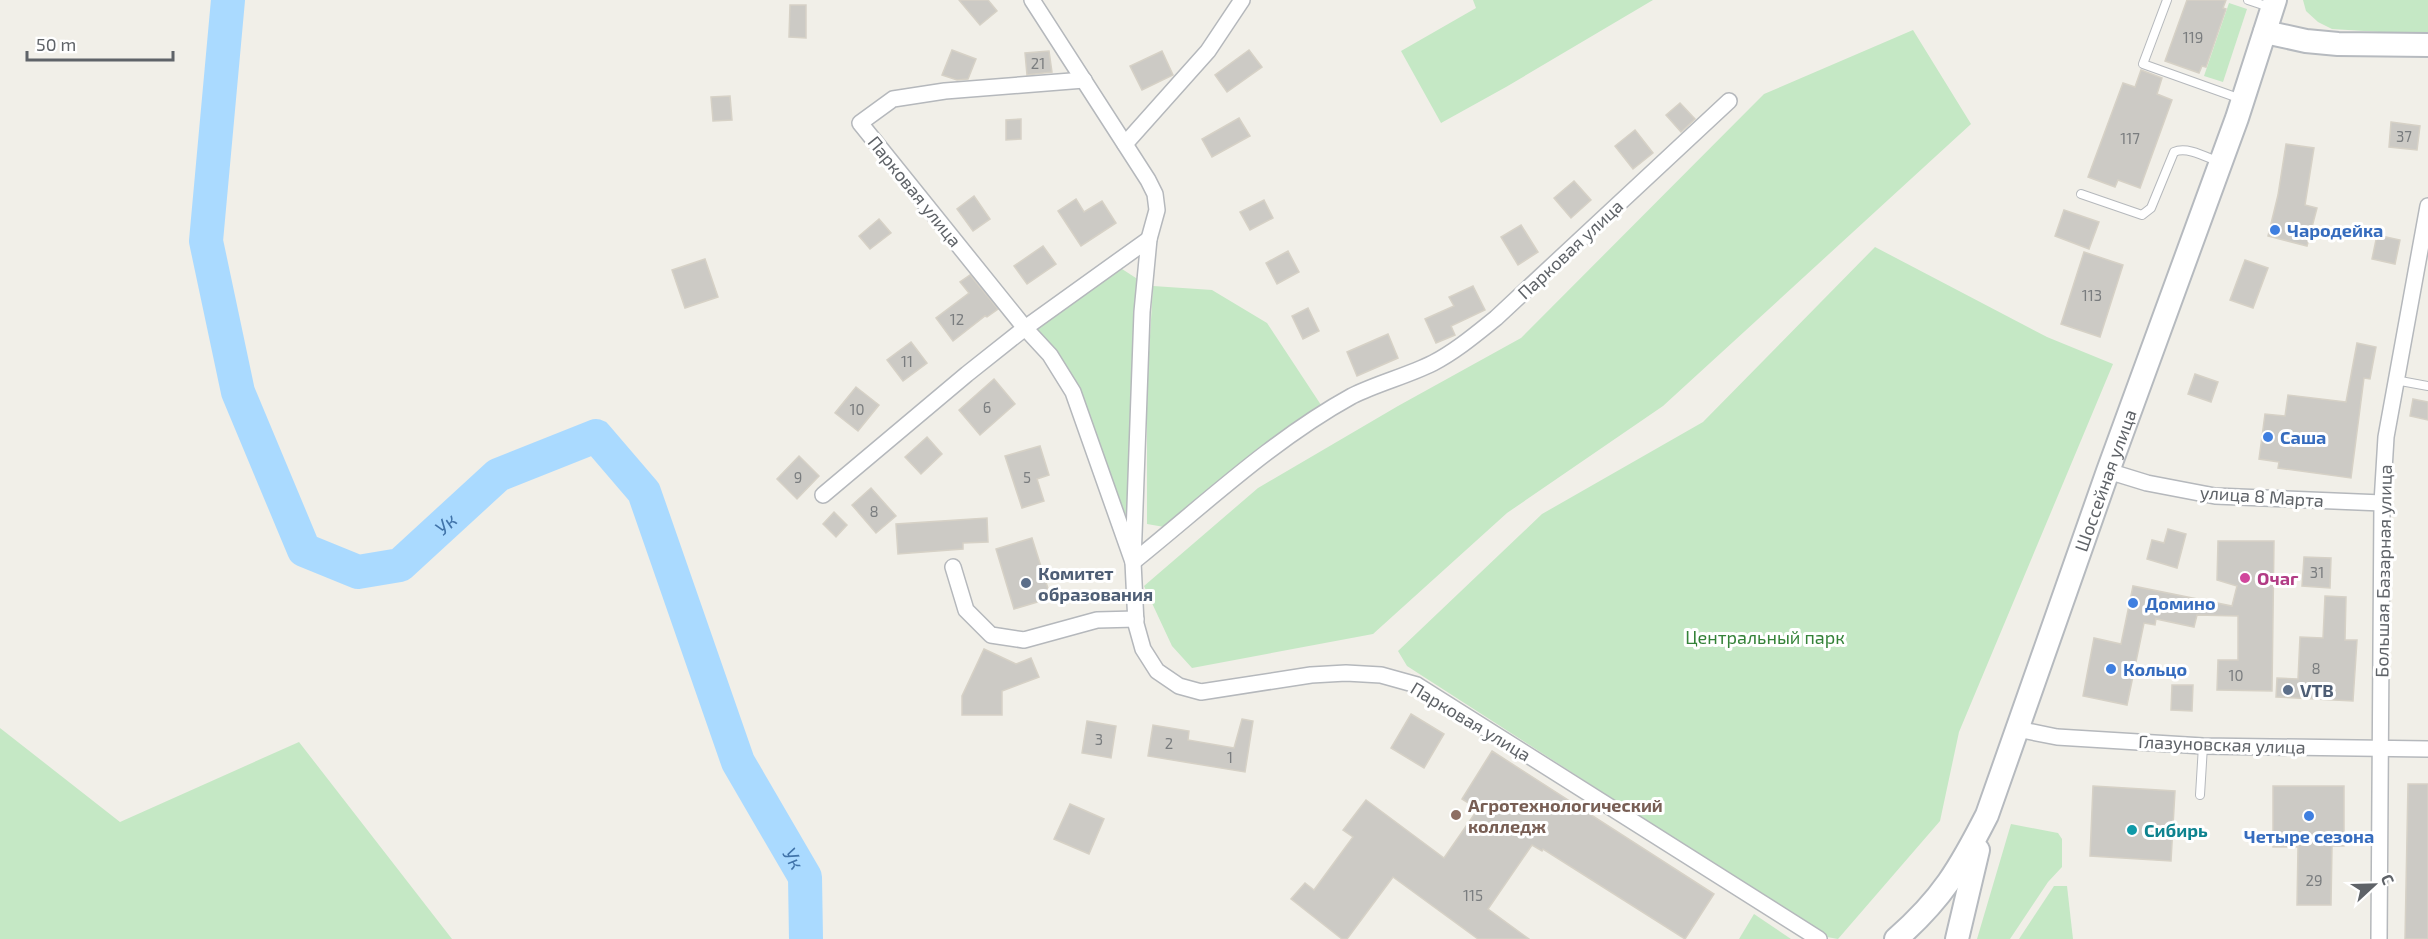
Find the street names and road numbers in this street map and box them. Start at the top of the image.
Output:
street label: Парковая улица [864,131,966,251]
street label: Парковая улица [1513,194,1627,304]
street label: Шоссейная улица [2070,406,2141,554]
street label: Большая Базарная улица [2370,464,2396,678]
street label: улица 8 Марта [2199,481,2325,511]
street label: Парковая улица [1407,676,1535,766]
street label: Глазуновская улица [2138,730,2306,758]

